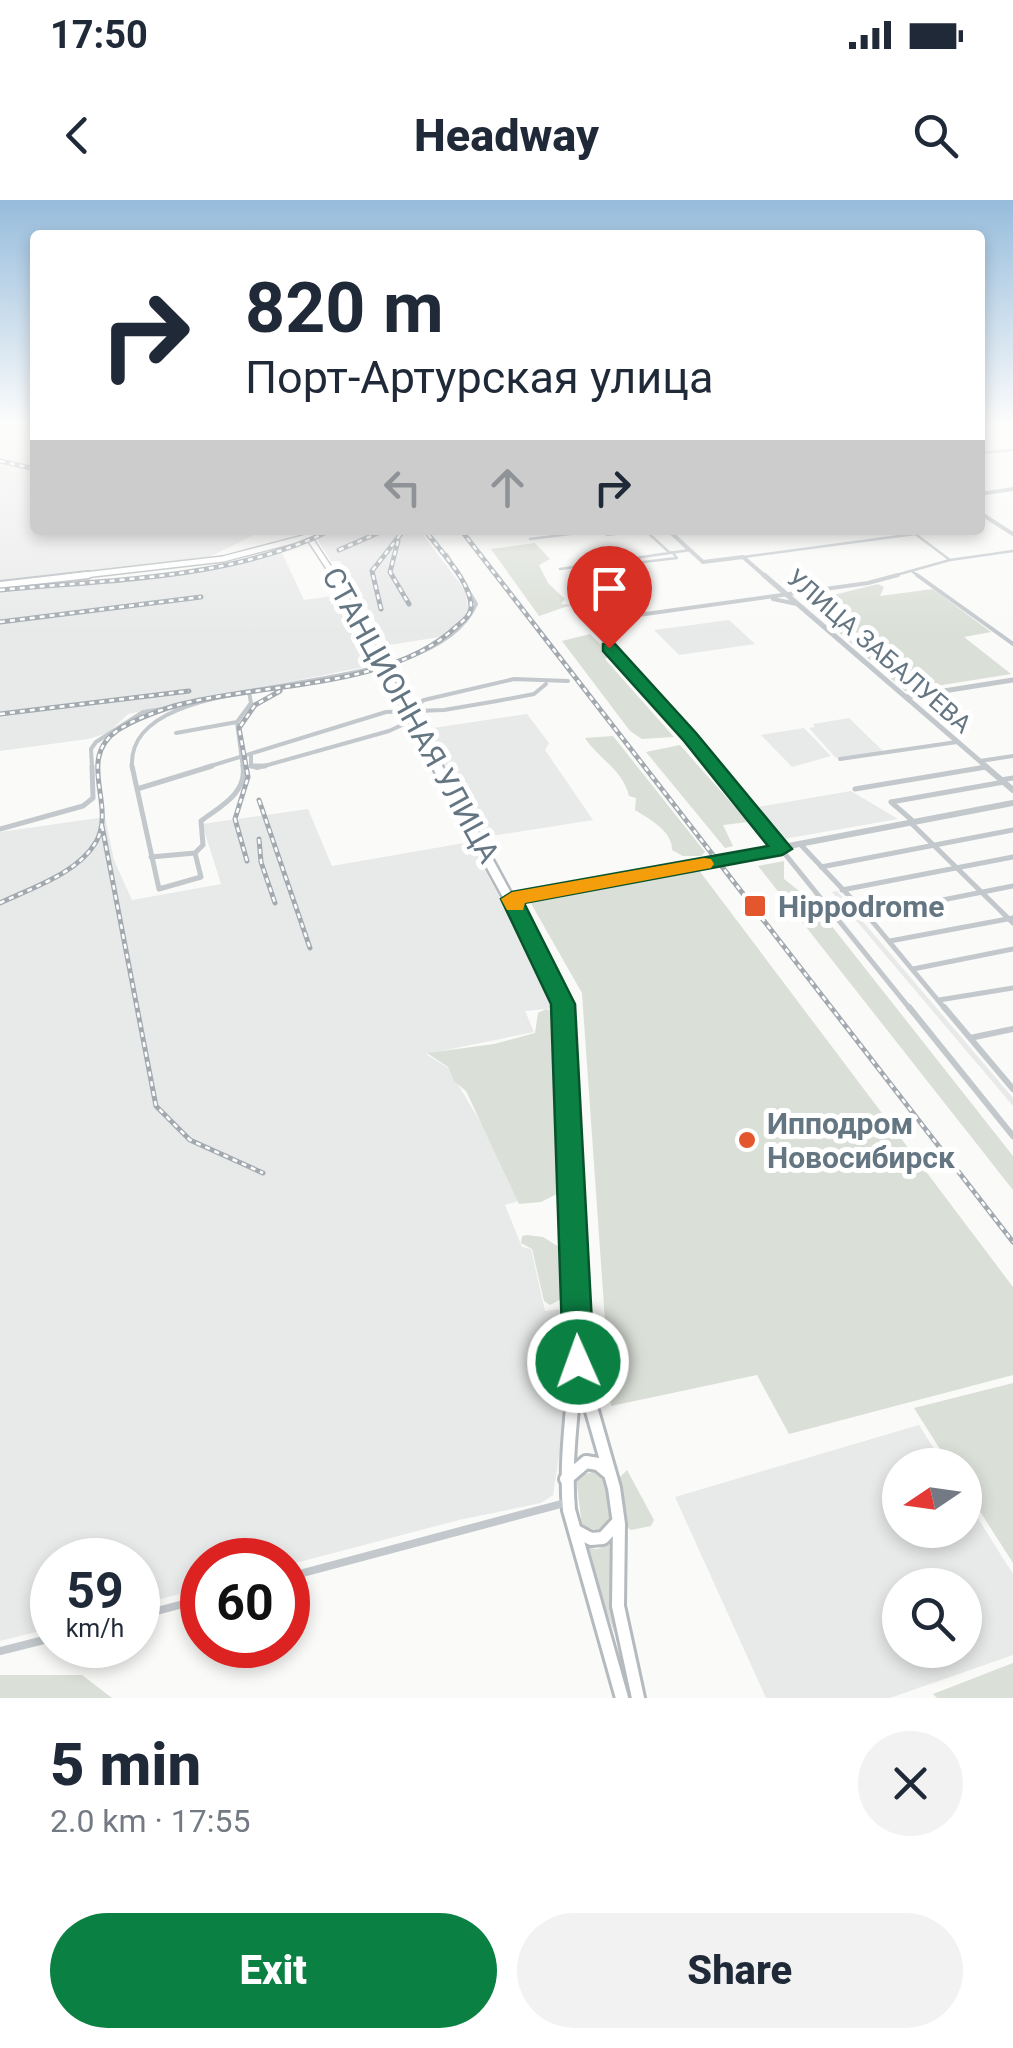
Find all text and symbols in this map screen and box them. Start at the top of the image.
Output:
text: 17:50 [50,13,148,57]
icon: back [50,108,105,163]
icon: search [908,108,963,163]
text: Headway [414,109,599,162]
text: 820 m [245,267,444,349]
icon: right [80,270,210,400]
text: Порт-Артурская улица [245,351,713,404]
icon: left [375,460,430,515]
icon: ahead [480,460,535,515]
icon: right [585,460,640,515]
pin [567,546,652,649]
street label: СТАНЦИОННАЯ УЛИЦА [315,561,507,869]
icon: arrive [582,561,637,616]
street label: УЛИЦА ЗАБАЛУЕВА [781,563,977,739]
place label: Hippodrome [778,889,944,924]
marker: Hippodrome [742,893,768,919]
place label: Ипподром Новосибирск [767,1106,955,1175]
marker: Ипподром Новосибирск [736,1129,758,1151]
position arrow [526,1310,630,1414]
north arrow [882,1448,982,1548]
map controls [882,1448,982,1668]
speed limit sign: 60 [180,1538,310,1668]
text: 59 [66,1562,124,1620]
button: search [882,1568,982,1668]
text: km/h [66,1614,124,1643]
text: 5 min [50,1729,201,1800]
button: close [858,1731,963,1836]
text: 2.0 km · 17:55 [50,1802,251,1840]
button: Exit [50,1913,497,2028]
button: Share [517,1913,963,2028]

